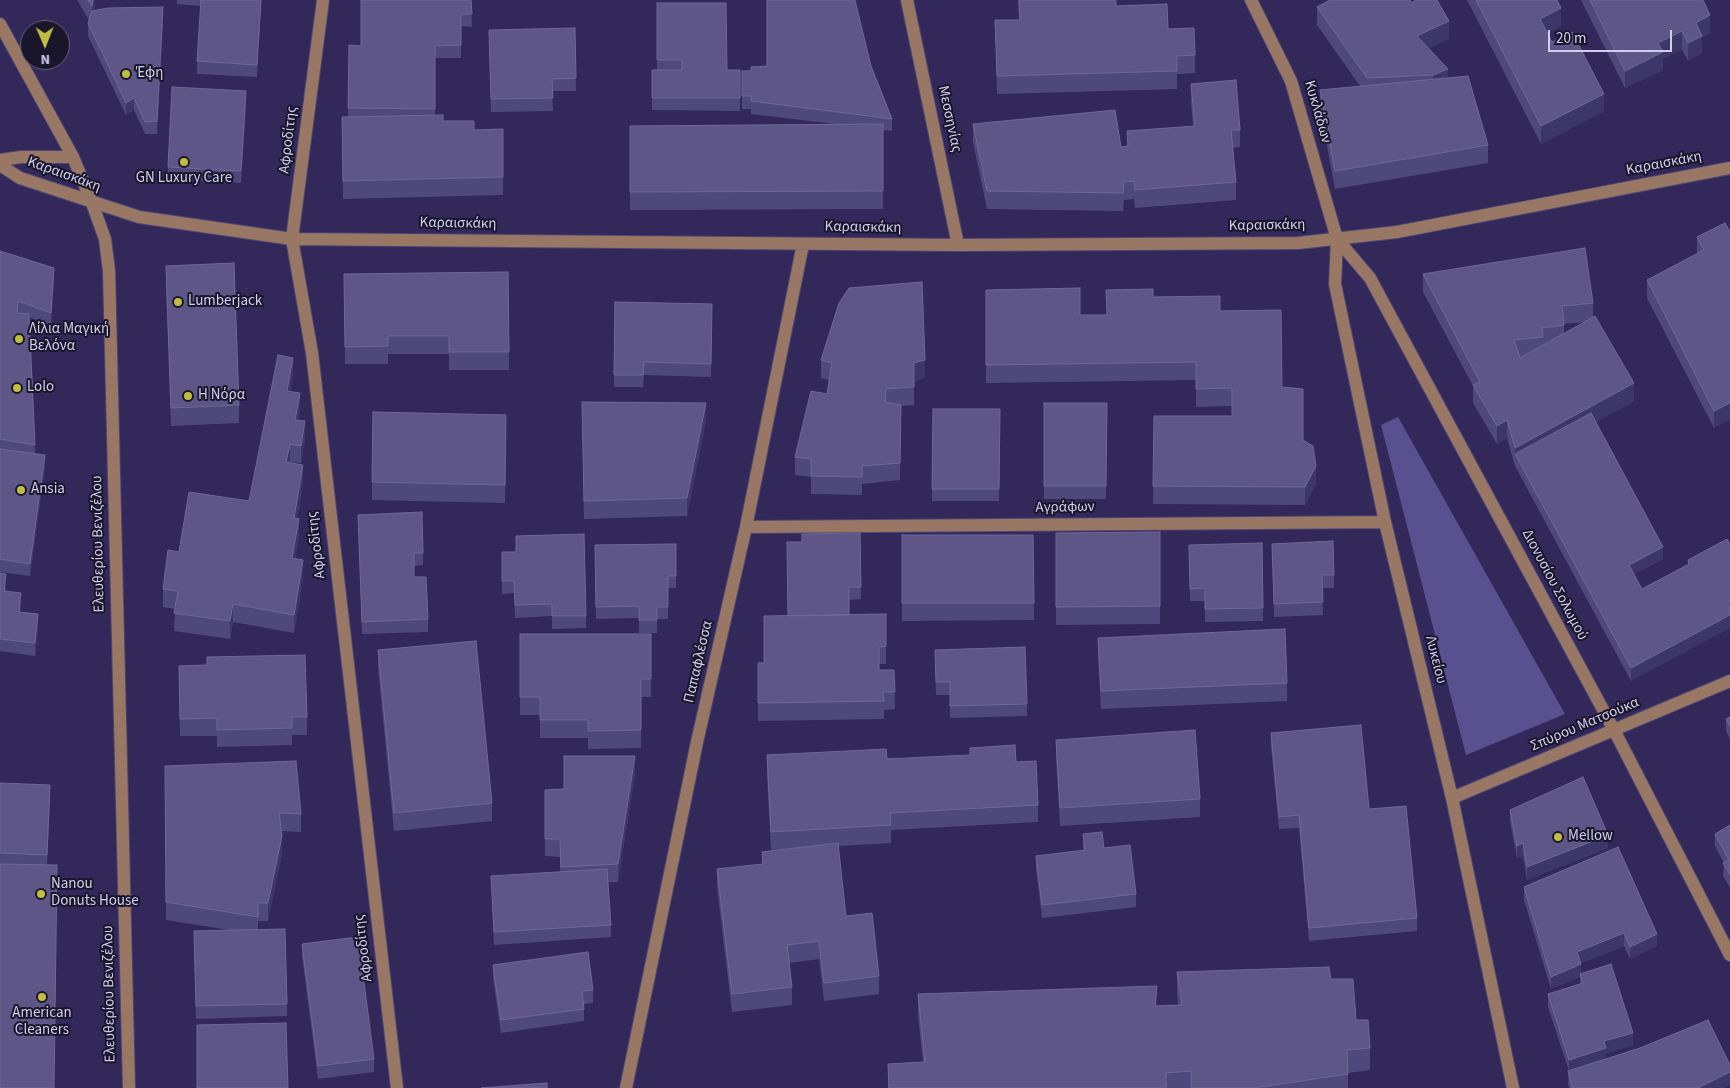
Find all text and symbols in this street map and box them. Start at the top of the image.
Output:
north arrow [20,20,70,70]
scale bar [1550,20,1674,52]
text: 20 m [1556,28,1586,49]
text: N [40,49,50,69]
place label: Έφη [136,65,163,83]
marker: Έφη [120,68,132,80]
street label: Κυκλάδων [1299,79,1335,145]
street label: Μεσσηνίας [933,84,965,154]
street label: Αφροδίτης [276,105,302,175]
street label: Καραισκάκη [1625,148,1703,180]
street label: Καραισκάκη [25,153,103,197]
marker: GN Luxury Care [178,156,190,168]
place label: GN Luxury Care [136,170,232,188]
street label: Καραισκάκη [419,214,497,234]
street label: Καραισκάκη [1228,216,1306,236]
street label: Καραισκάκη [824,218,902,238]
place label: Lumberjack [188,293,262,311]
marker: Lumberjack [172,296,184,308]
place label: Λίλια Μαγική Βελόνα [29,321,109,356]
marker: Λίλια Μαγική Βελόνα [13,333,25,345]
place label: Lolo [27,379,54,397]
marker: Lolo [11,382,23,394]
place label: Η Νόρα [198,387,245,405]
marker: Η Νόρα [182,390,194,402]
street label: Ελευθερίου Βενιζέλου [89,475,109,613]
place label: Ansia [31,481,65,499]
marker: Ansia [15,484,27,496]
street label: Αγράφων [1035,498,1095,518]
street label: Αφροδίτης [304,510,330,580]
street label: Διονυσίου Σολωμού [1517,526,1591,644]
street label: Παπαφλέσσα [681,619,717,705]
street label: Λυκείου [1420,634,1450,686]
street label: Σπύρου Ματσούκα [1528,694,1642,756]
place label: Mellow [1568,828,1613,846]
marker: Mellow [1552,831,1564,843]
place label: Nanou Donuts House [51,876,139,911]
marker: Nanou Donuts House [35,888,47,900]
street label: Αφροδίτης [351,913,377,983]
street label: Ελευθερίου Βενιζέλου [100,925,120,1063]
marker: American Cleaners [36,991,48,1003]
place label: American Cleaners [12,1005,72,1040]

